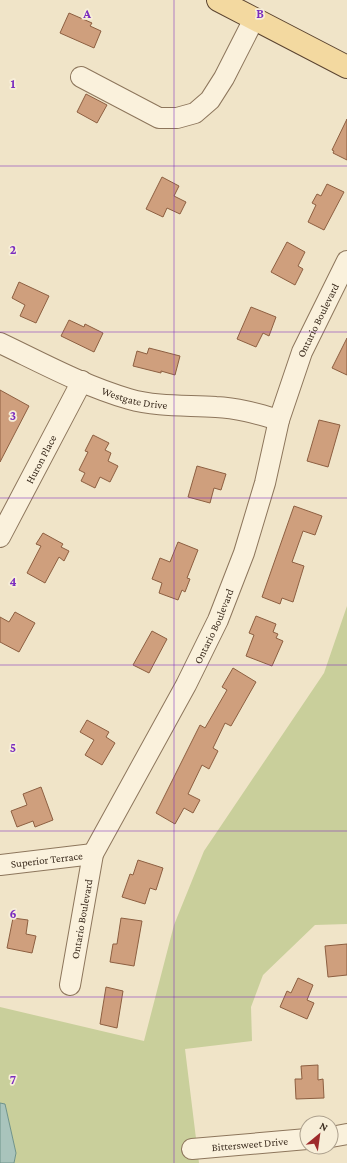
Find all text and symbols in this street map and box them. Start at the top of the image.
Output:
text: A [82,6,91,21]
text: B [256,6,264,21]
text: 1 [11,76,16,91]
text: 2 [10,242,17,257]
street label: Ontario Boulevard [295,281,341,359]
street label: Westgate Drive [100,384,168,411]
text: 3 [10,408,16,423]
street label: Huron Place [23,433,59,485]
text: 4 [9,574,17,589]
street label: Ontario Boulevard [191,587,236,666]
text: 5 [10,740,16,755]
street label: Superior Terrace [10,849,83,870]
street label: Ontario Boulevard [69,878,95,960]
text: 6 [9,906,17,921]
text: 7 [10,1072,16,1087]
north arrow [299,1115,339,1155]
text: N [318,1119,330,1134]
street label: Bittersweet Drive [211,1135,289,1153]

